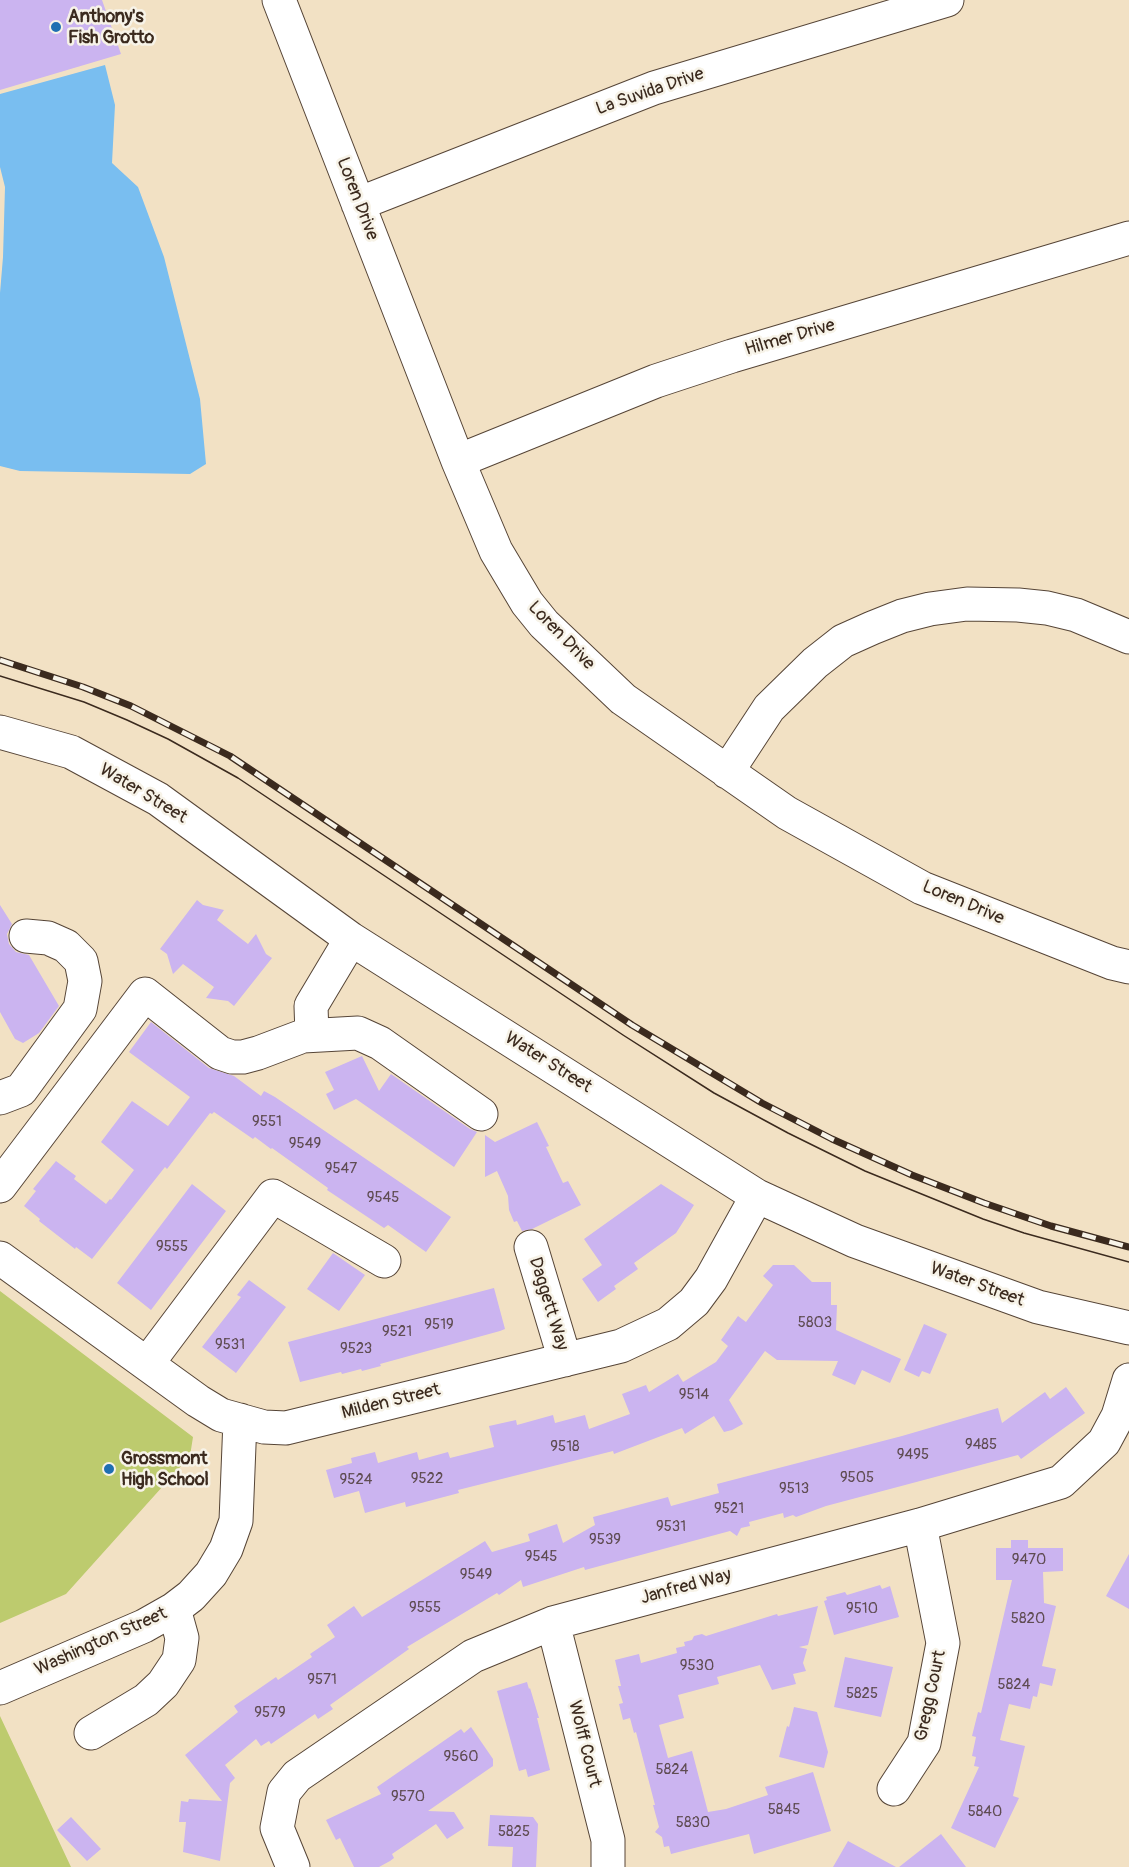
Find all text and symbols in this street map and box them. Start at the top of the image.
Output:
place label: Anthony's Fish Grotto [68,6,154,48]
marker: Anthony's Fish Grotto [49,20,63,34]
street label: La Suvida Drive [593,63,707,121]
street label: Loren Drive [331,155,383,243]
street label: Hilmer Drive [743,315,837,361]
street label: Loren Drive [523,597,599,675]
street label: Water Street [95,759,191,829]
street label: Loren Drive [919,876,1007,930]
street label: Water Street [501,1028,595,1098]
house number: 9551 [252,1113,282,1131]
house number: 9549 [289,1135,321,1153]
house number: 9547 [325,1160,357,1178]
house number: 9545 [367,1189,399,1207]
house number: 9555 [156,1238,188,1256]
street label: Daggett Way [524,1255,572,1353]
street label: Water Street [927,1258,1027,1312]
house number: 5803 [798,1314,832,1332]
house number: 9519 [424,1316,454,1334]
house number: 9521 [382,1323,412,1341]
house number: 9531 [215,1336,245,1354]
house number: 9523 [340,1340,372,1358]
street label: Milden Street [339,1379,443,1425]
house number: 9514 [679,1386,709,1404]
house number: 9485 [965,1436,997,1454]
house number: 9518 [550,1438,580,1456]
house number: 9495 [897,1446,929,1464]
place label: Grossmont High School [121,1448,209,1490]
marker: Grossmont High School [102,1462,116,1476]
house number: 9505 [840,1469,874,1487]
house number: 9522 [411,1470,443,1488]
house number: 9524 [340,1471,372,1489]
house number: 9513 [779,1480,809,1498]
house number: 9521 [714,1500,744,1518]
house number: 9531 [656,1518,686,1536]
house number: 9539 [589,1531,621,1549]
house number: 9545 [525,1548,557,1566]
house number: 9470 [1012,1551,1046,1569]
street label: Janfred Way [638,1565,734,1609]
house number: 9549 [460,1566,492,1584]
house number: 9555 [409,1599,441,1617]
house number: 9510 [846,1600,878,1618]
street label: Washington Street [32,1603,170,1681]
house number: 5820 [1011,1610,1045,1628]
street label: Gregg Court [911,1649,951,1743]
house number: 9530 [680,1657,714,1675]
house number: 9571 [307,1671,337,1689]
house number: 5824 [998,1676,1030,1694]
house number: 5825 [846,1685,878,1703]
street label: Wolff Court [563,1698,605,1790]
house number: 9579 [254,1704,286,1722]
house number: 9560 [444,1748,478,1766]
house number: 5824 [656,1761,688,1779]
house number: 9570 [391,1788,425,1806]
house number: 5845 [768,1801,800,1819]
house number: 5840 [968,1803,1002,1821]
house number: 5830 [676,1814,710,1832]
house number: 5825 [498,1823,530,1841]

